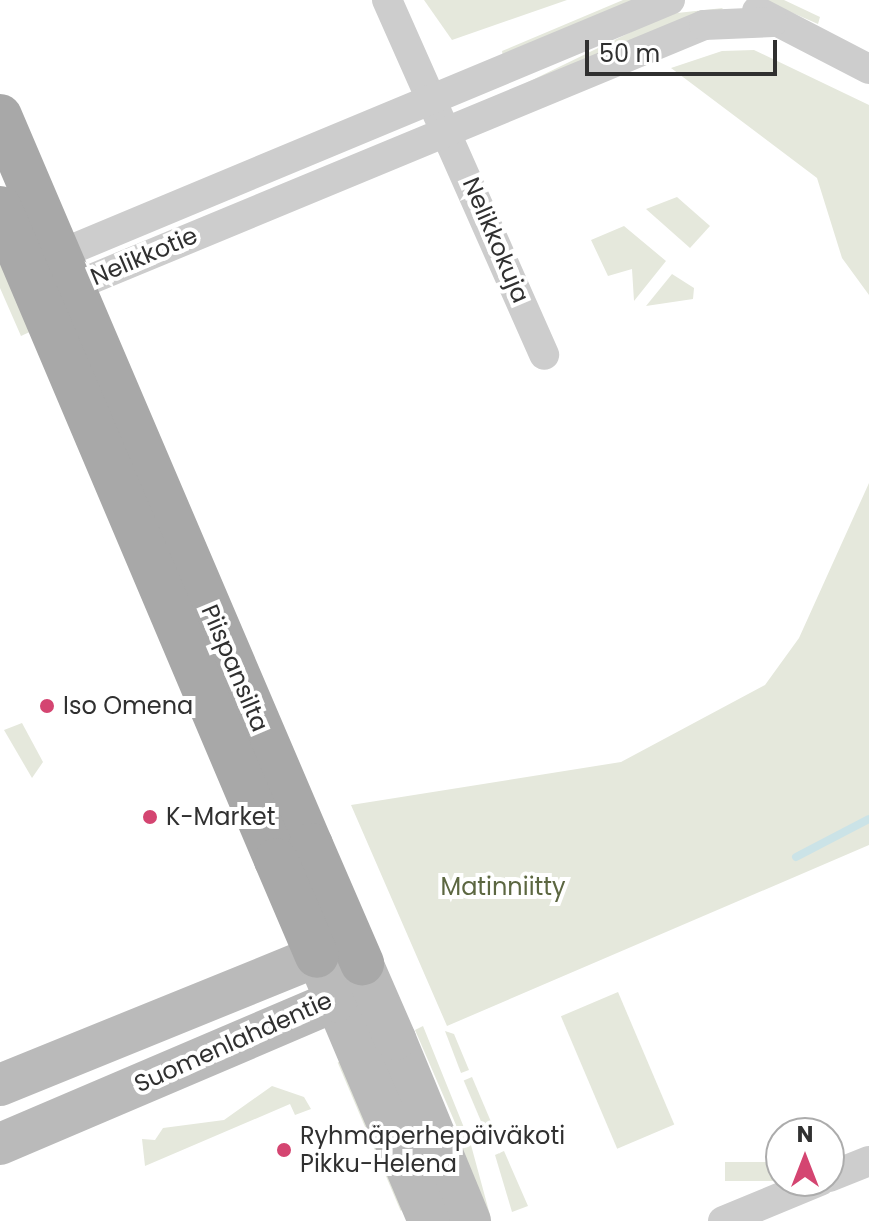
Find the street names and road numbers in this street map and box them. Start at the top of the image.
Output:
street label: Nelikkokuja [457,173,535,307]
street label: Nelikkotie [86,221,202,291]
street label: Piispansilta [195,600,275,736]
street label: Suomenlahdentie [130,985,336,1099]

